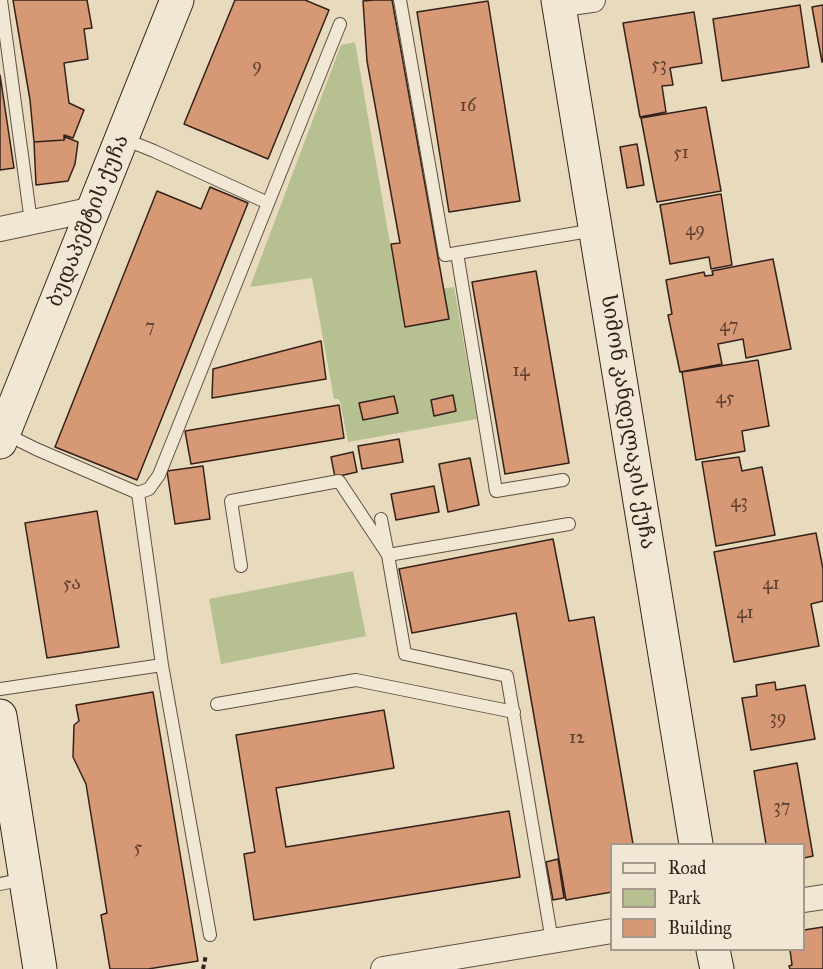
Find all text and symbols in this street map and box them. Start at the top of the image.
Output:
house number: 53 [651,55,667,77]
house number: 9 [252,56,262,78]
house number: 16 [460,96,476,118]
street label: ბუდაპეშტის ქუჩა [43,131,135,311]
house number: 51 [673,143,689,165]
house number: 49 [685,220,705,242]
street label: სიმონ კანდელაკის ქუჩა [594,293,660,551]
house number: 47 [720,316,738,338]
house number: 7 [145,317,155,339]
house number: 14 [512,361,530,383]
house number: 45 [716,388,734,410]
house number: 43 [730,492,748,514]
house number: 5ა [63,574,81,596]
house number: 41 [762,574,780,596]
house number: 41 [736,603,754,625]
house number: 39 [770,708,786,730]
house number: 12 [569,728,585,750]
house number: 37 [774,797,790,819]
house number: 5 [134,838,142,860]
legend [610,843,805,951]
text: Road [668,857,706,879]
text: Park [668,887,701,909]
text: Building [668,917,731,939]

